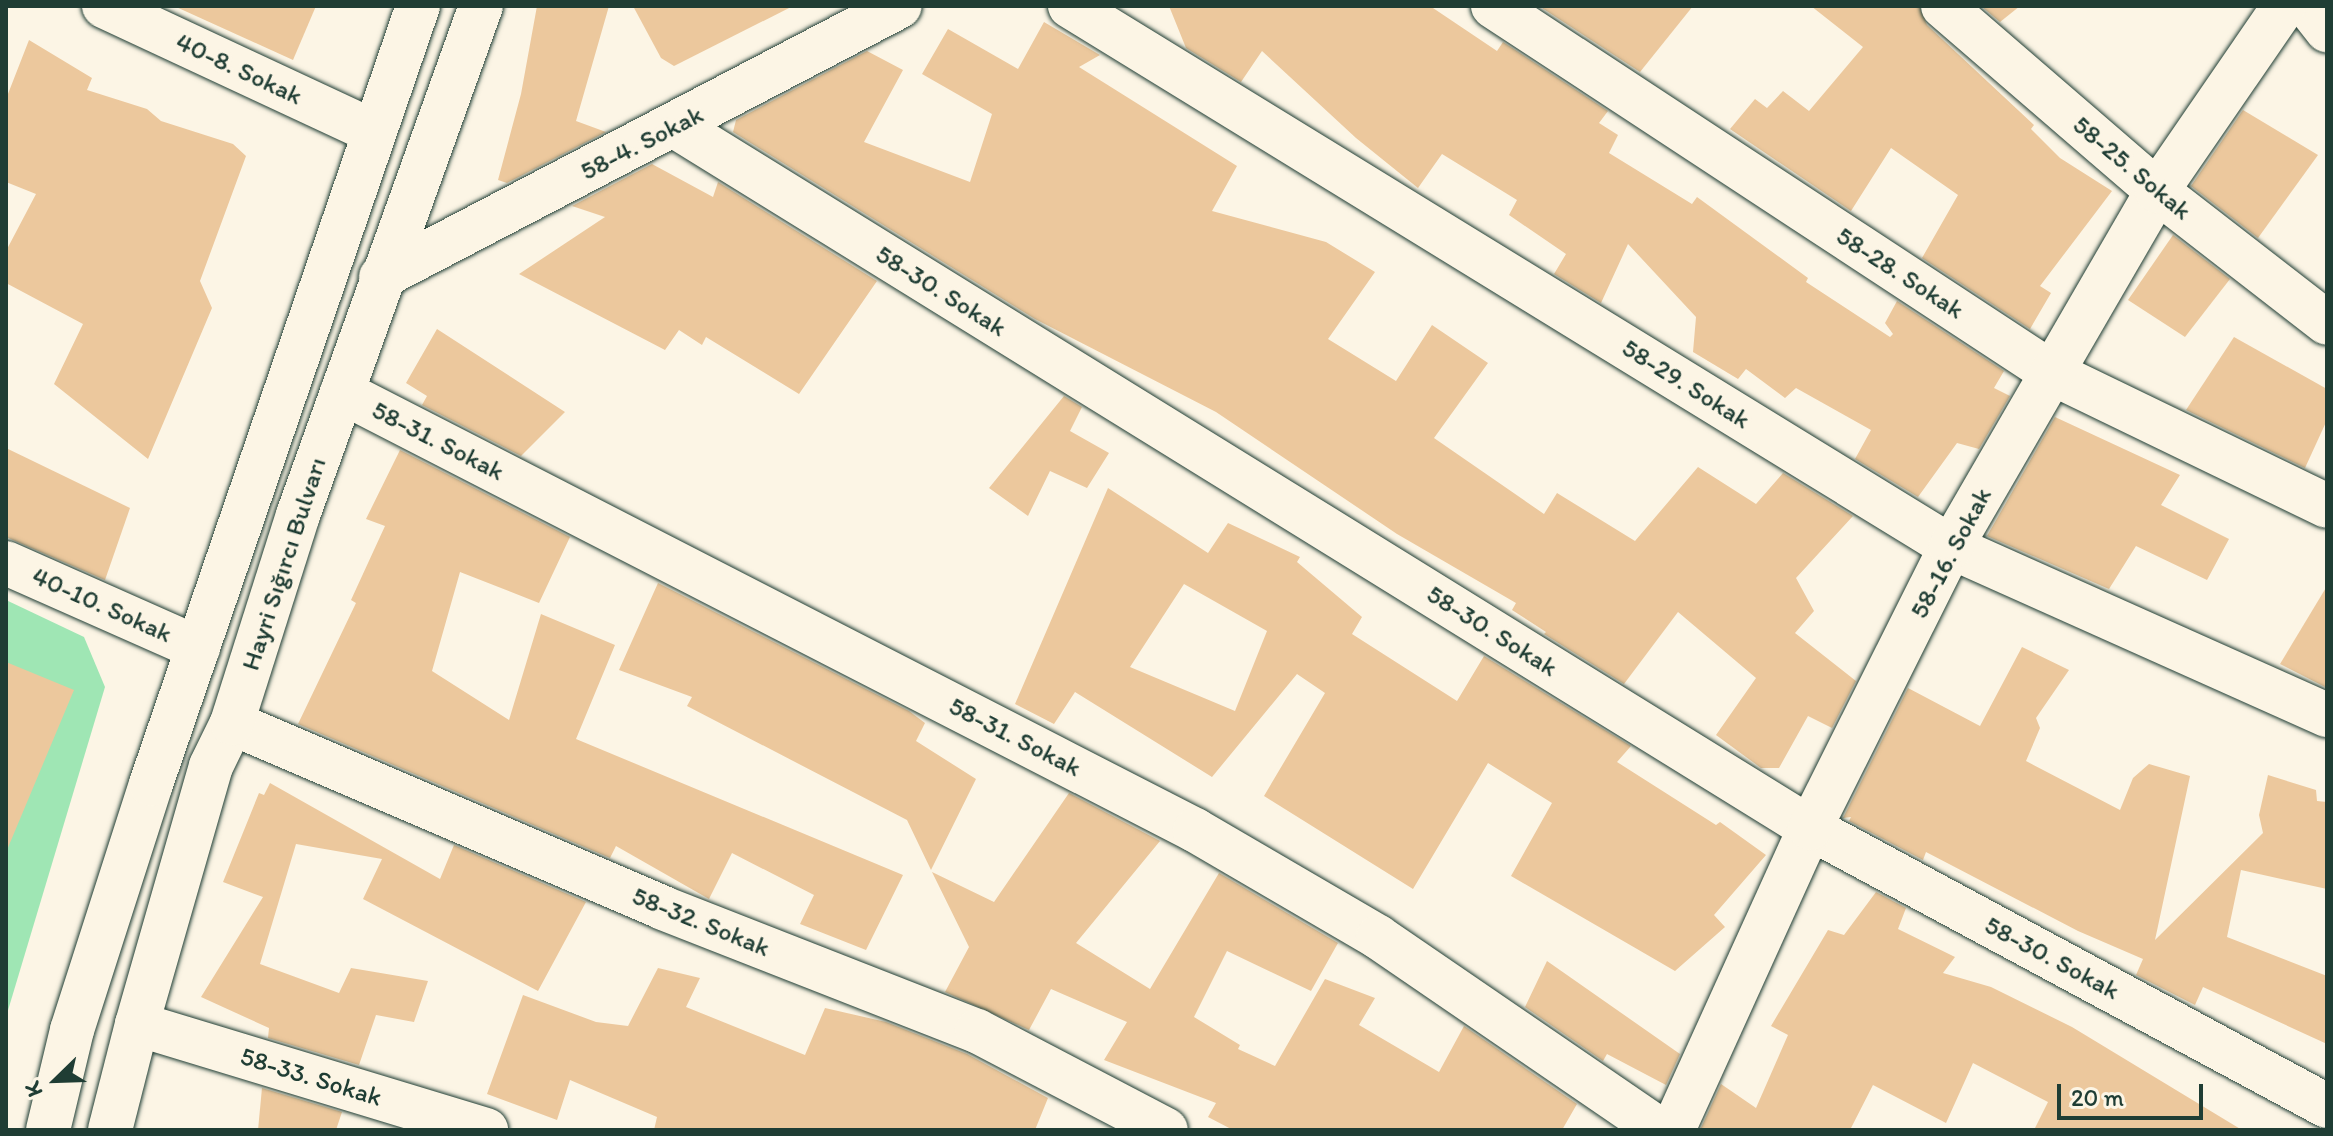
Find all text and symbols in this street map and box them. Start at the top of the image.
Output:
street label: 40-8. Sokak [171,26,307,112]
street label: 58-4. Sokak [575,99,709,187]
street label: 58-25. Sokak [2066,109,2198,227]
street label: 58-28. Sokak [1830,220,1970,326]
street label: 58-30. Sokak [870,239,1012,343]
street label: 58-29. Sokak [1616,332,1756,436]
street label: 58-31. Sokak [367,394,509,488]
street label: Hayri Sığırcı Bulvarı [235,454,333,674]
street label: 58-16. Sokak [1903,482,1999,624]
street label: 40-10. Sokak [27,560,177,650]
street label: 58-30. Sokak [1421,579,1563,683]
street label: 58-31. Sokak [944,690,1086,784]
street label: 58-32. Sokak [628,880,774,964]
street label: 58-30. Sokak [1979,909,2125,1007]
north arrow [16,1040,96,1120]
street label: 58-33. Sokak [236,1041,386,1113]
scale bar [2061,1068,2207,1118]
text: K [18,1078,49,1101]
text: 20 m [2071,1083,2124,1112]

